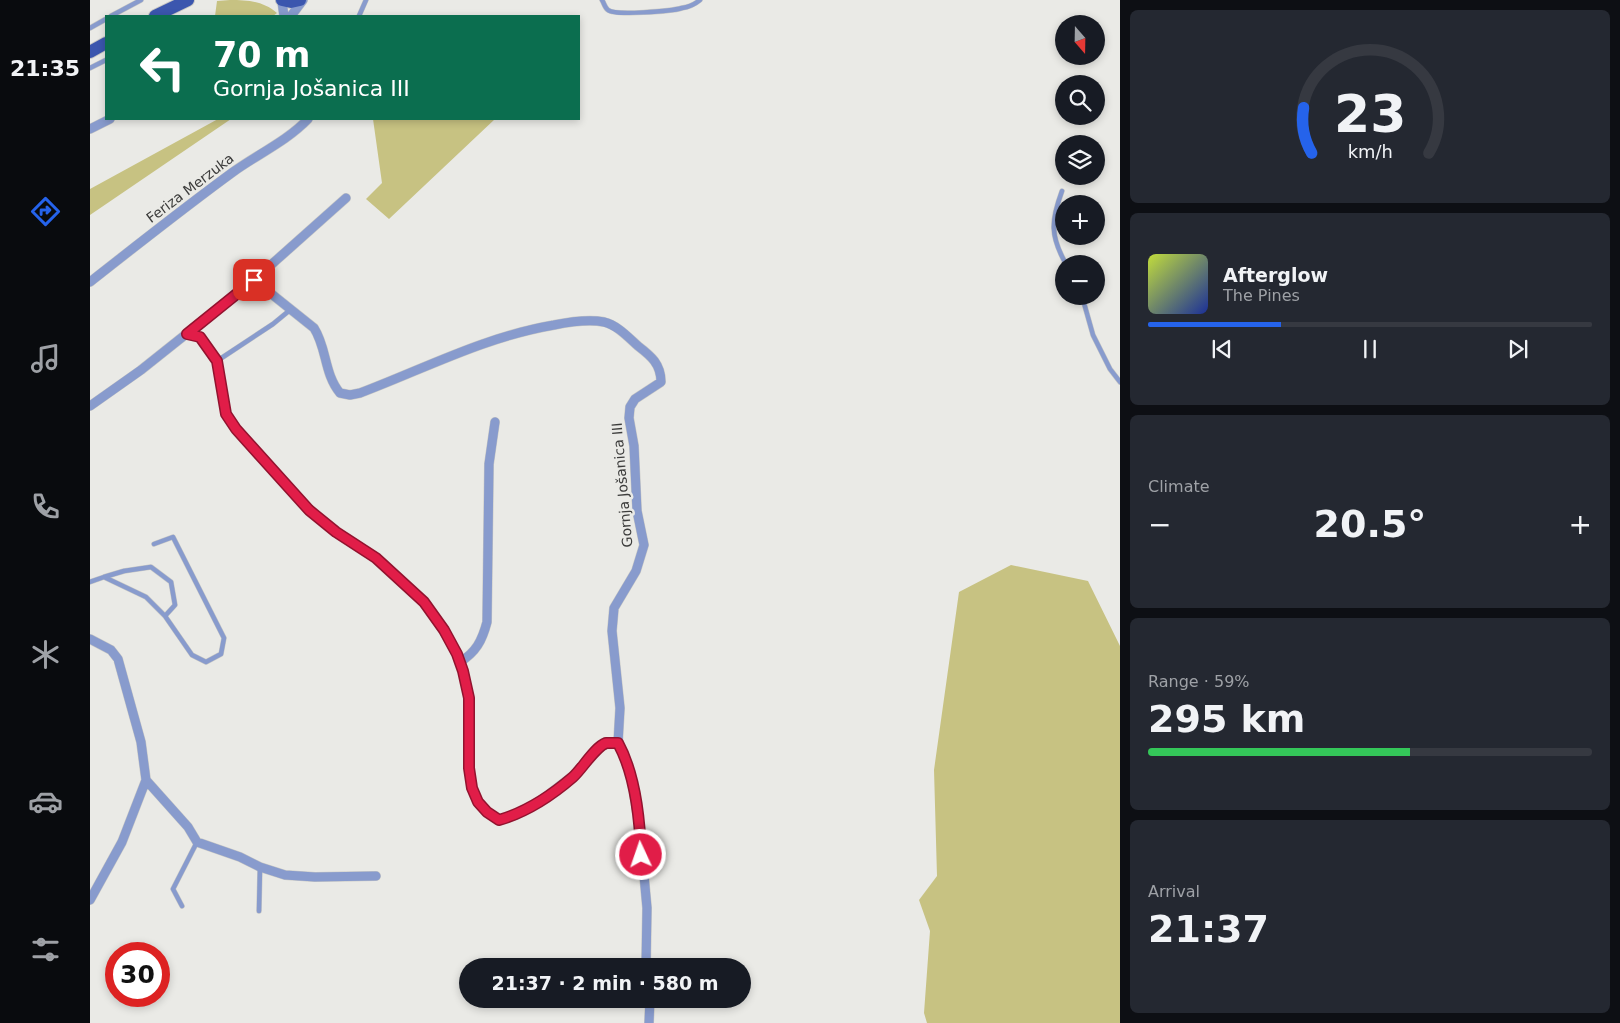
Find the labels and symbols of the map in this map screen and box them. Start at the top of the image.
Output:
north arrow [1055,15,1105,65]
street label: Feriza Merzuka [143,150,237,226]
pin [233,259,275,301]
street label: Gornja Jošanica III [609,422,635,548]
position arrow [614,828,666,880]
speed limit sign: 30 [105,942,170,1007]

